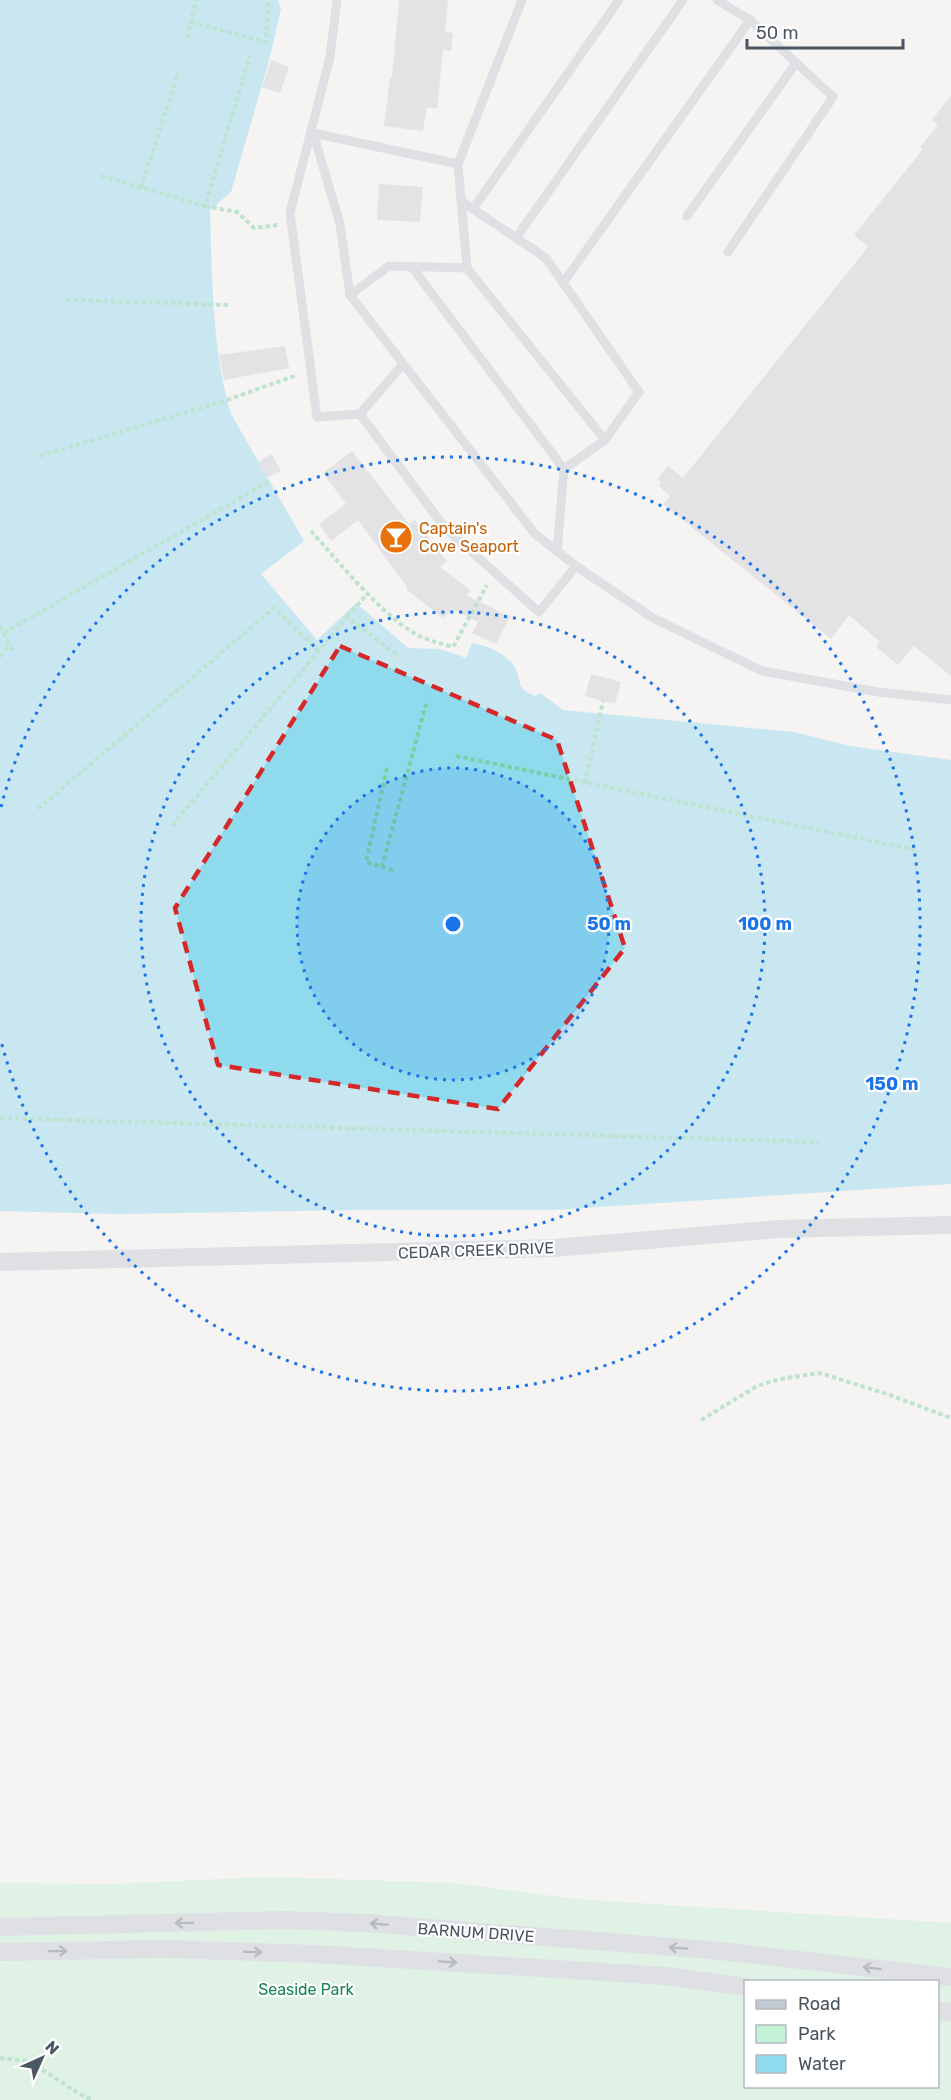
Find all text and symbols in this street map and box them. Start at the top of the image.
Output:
scale bar [747,12,903,50]
text: 50 m [756,22,799,44]
bar icon: Captain's Cove Seaport [378,519,414,555]
place label: Captain's Cove Seaport [419,519,519,556]
text: 50 m [587,913,631,935]
text: 100 m [738,913,792,935]
centre of rings [443,914,463,934]
text: 150 m [865,1073,919,1095]
street label: CEDAR CREEK DRIVE [398,1238,554,1263]
one-way arrow [175,1917,195,1928]
one-way arrow [370,1918,389,1929]
street label: BARNUM DRIVE [417,1919,535,1946]
one-way arrow [669,1942,689,1953]
one-way arrow [48,1946,68,1957]
one-way arrow [243,1946,263,1958]
one-way arrow [438,1957,458,1968]
one-way arrow [863,1962,882,1973]
park label: Seaside Park [258,1980,354,1999]
legend [744,1980,939,2088]
text: Road [798,1993,841,2015]
text: Park [798,2023,836,2045]
north arrow [12,2028,72,2088]
text: N [41,2037,63,2059]
text: Water [798,2053,846,2075]

